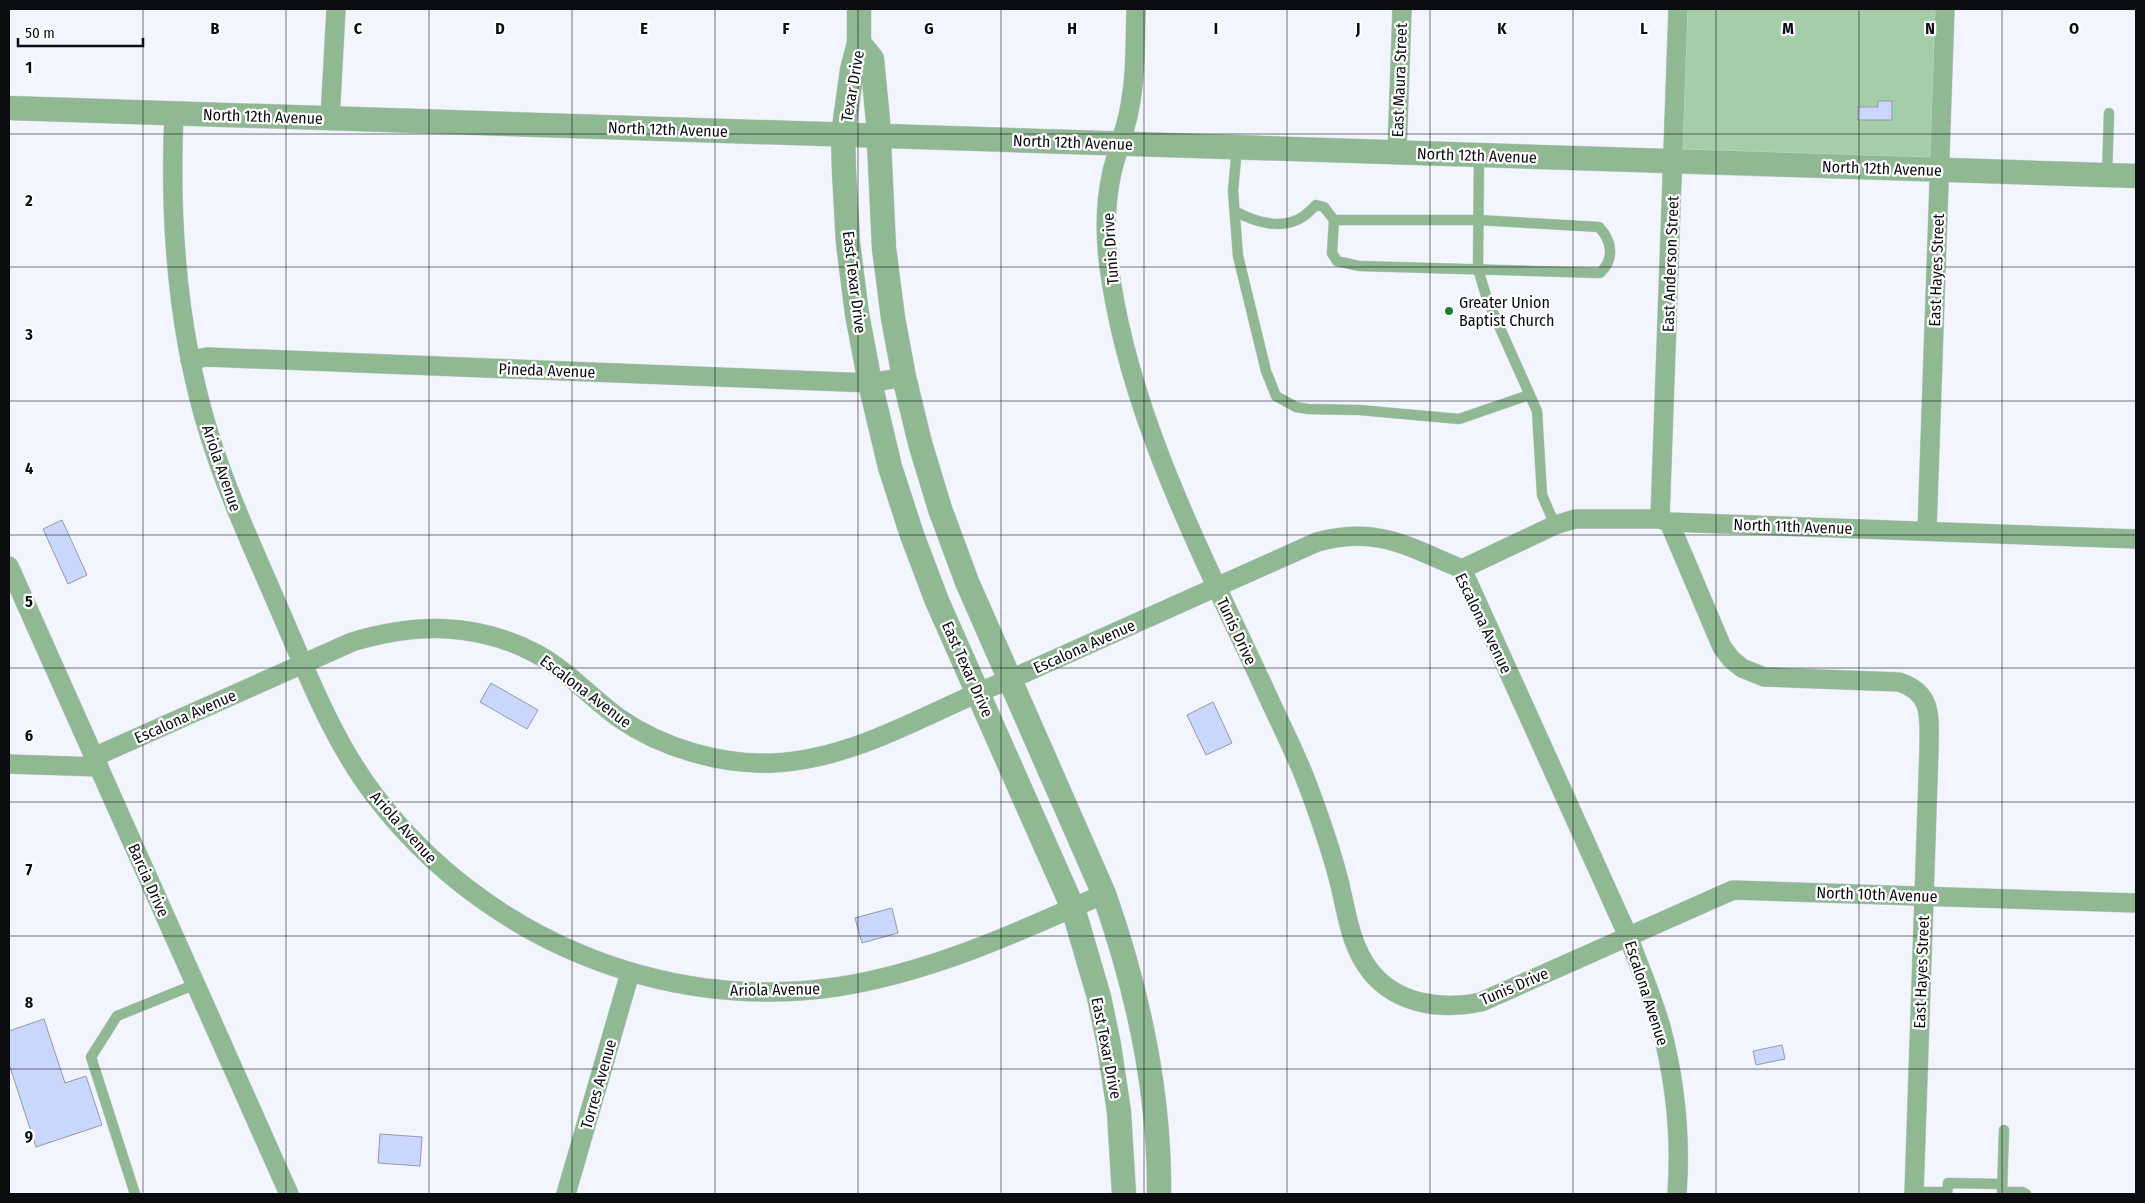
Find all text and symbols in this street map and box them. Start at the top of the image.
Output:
scale bar [18,15,142,47]
text: B [211,19,220,38]
text: C [354,19,363,38]
text: D [495,19,505,38]
text: E [640,19,648,38]
text: F [782,19,790,38]
text: G [924,19,934,38]
text: H [1067,19,1077,38]
text: I [1214,19,1218,38]
text: J [1355,19,1360,38]
text: K [1497,19,1507,38]
text: L [1640,19,1648,38]
text: M [1782,19,1794,38]
text: N [1925,19,1935,38]
text: O [2069,19,2079,38]
street label: East Maura Street [1388,22,1411,138]
text: 50 m [25,24,55,42]
street label: Texar Drive [837,49,868,123]
text: 1 [26,58,32,77]
street label: North 12th Avenue [203,105,323,128]
street label: North 12th Avenue [608,118,728,141]
street label: North 12th Avenue [1013,131,1133,154]
street label: North 12th Avenue [1417,144,1537,167]
street label: North 12th Avenue [1822,157,1942,180]
text: 2 [24,191,33,210]
street label: East Anderson Street [1659,195,1682,332]
street label: Tunis Drive [1099,212,1122,286]
street label: East Hayes Street [1925,212,1948,327]
street label: East Texar Drive [839,230,870,334]
place label: Greater Union Baptist Church [1459,293,1554,330]
marker: Greater Union Baptist Church [1443,305,1455,317]
text: 3 [24,325,33,344]
street label: Pineda Avenue [498,359,596,382]
street label: Ariola Avenue [198,422,245,514]
text: 4 [25,459,33,478]
street label: North 11th Avenue [1733,515,1853,538]
street label: Escalona Avenue [1451,570,1516,677]
text: 5 [25,592,33,611]
street label: Tunis Drive [1213,595,1260,668]
street label: Escalona Avenue [1030,616,1138,677]
street label: East Texar Drive [938,618,997,720]
street label: Escalona Avenue [536,651,635,732]
street label: Escalona Avenue [131,686,239,747]
text: 6 [25,726,33,745]
street label: Ariola Avenue [366,787,441,867]
street label: Barcia Drive [124,841,173,920]
text: 7 [26,860,33,879]
street label: North 10th Avenue [1816,883,1938,906]
street label: East Hayes Street [1910,914,1933,1029]
street label: Escalona Avenue [1621,938,1672,1048]
street label: Tunis Drive [1477,964,1551,1009]
street label: Ariola Avenue [730,979,820,1000]
text: 8 [25,993,34,1012]
street label: East Texar Drive [1087,996,1126,1101]
street label: Torres Avenue [577,1037,620,1131]
text: 9 [25,1127,33,1146]

